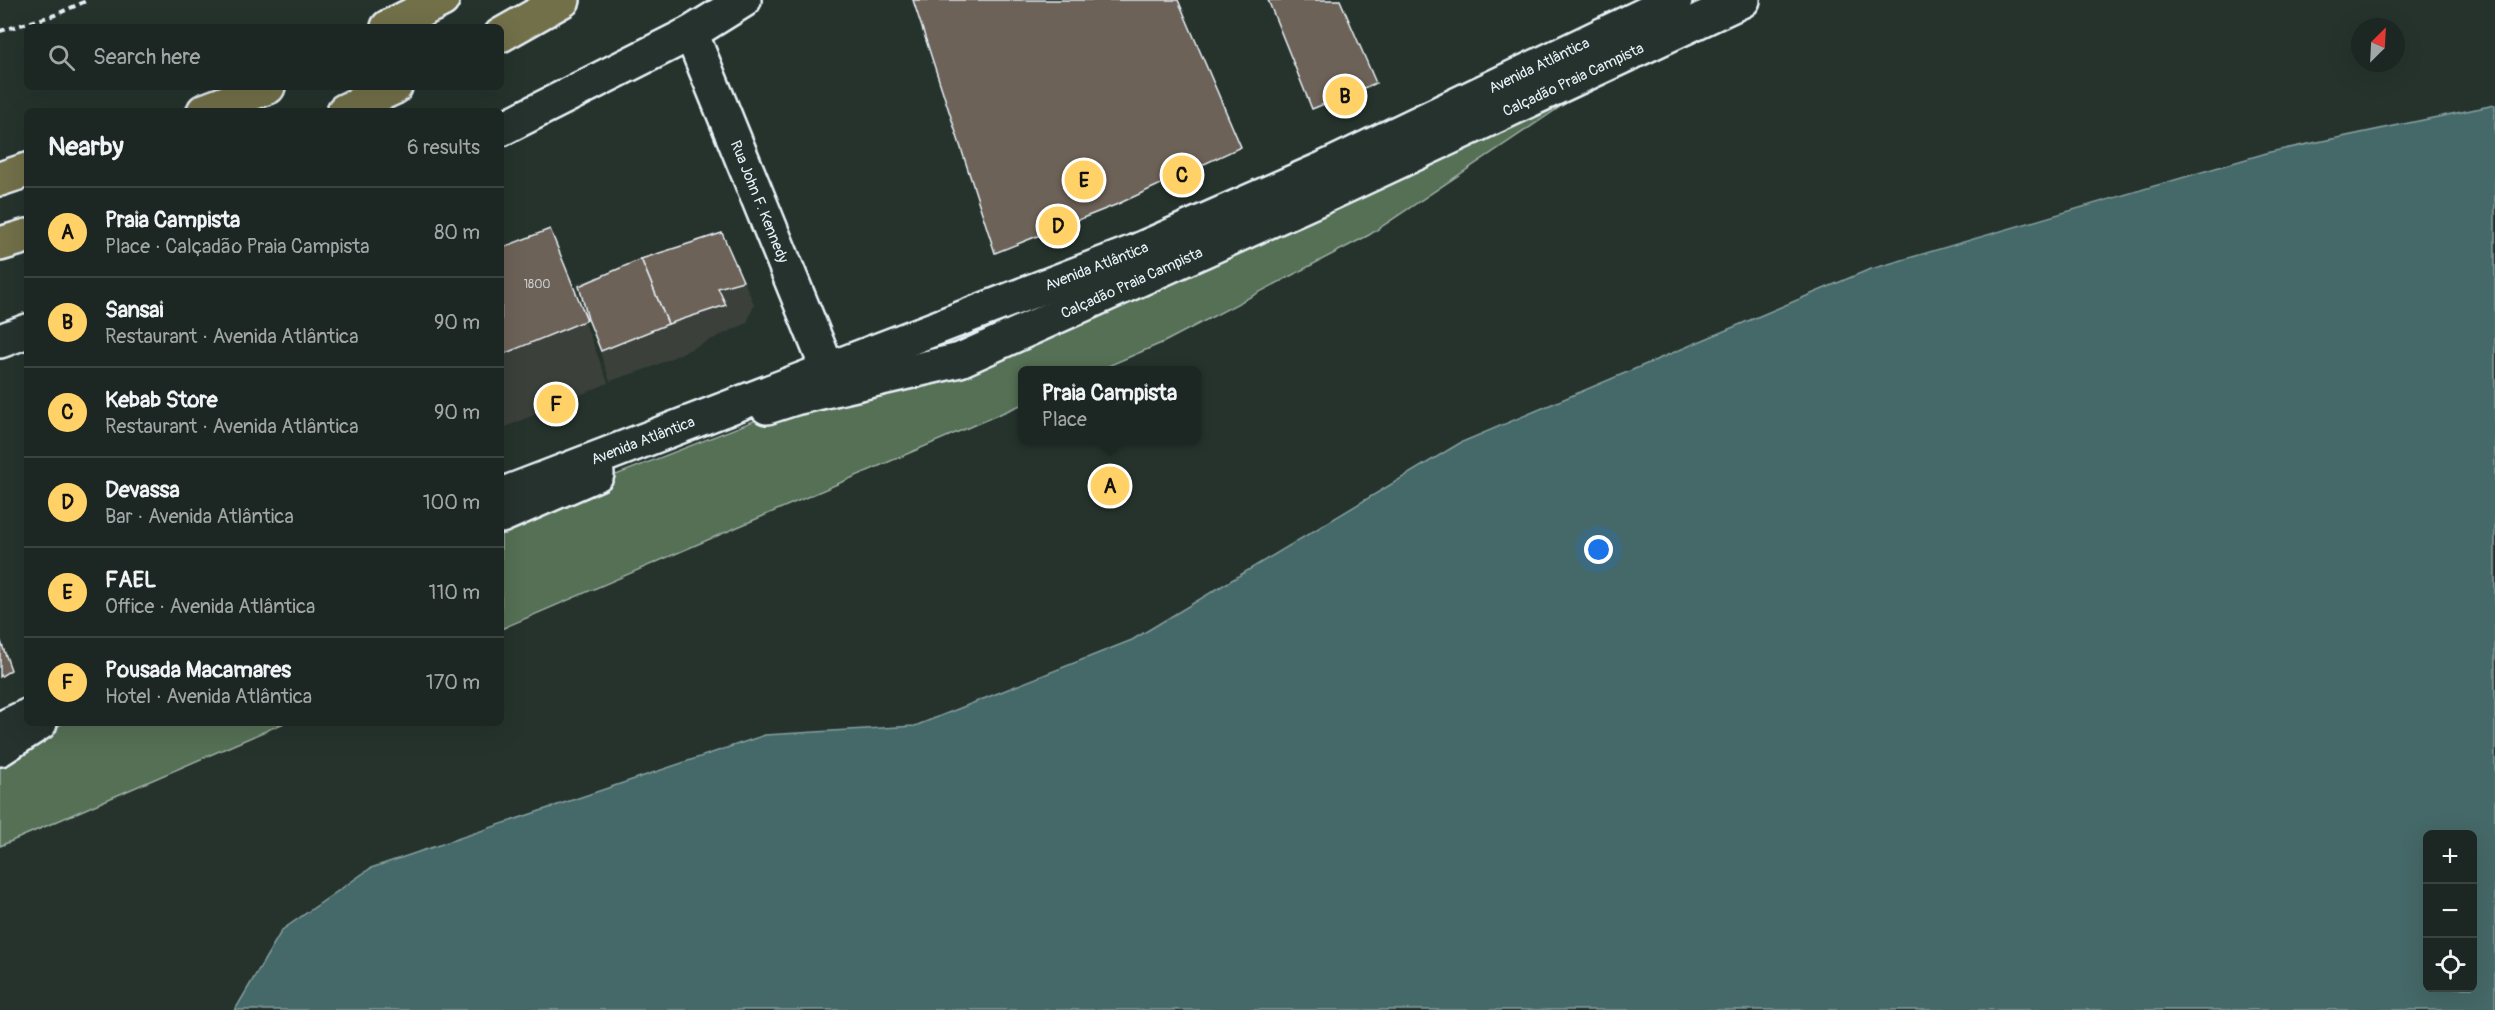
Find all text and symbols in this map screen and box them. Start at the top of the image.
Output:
north arrow [2351,18,2405,72]
search box [24,24,504,90]
street label: Avenida Atlântica [1485,33,1592,98]
street label: Calçadão Praia Campista [1500,38,1647,121]
icon: search [45,41,78,74]
text: Search here [93,43,200,71]
pin: B [1326,74,1364,118]
text: Nearby [48,131,124,163]
text: 6 results [407,135,480,160]
street label: Rua John F. Kennedy [726,138,793,266]
pin: C [1162,152,1202,198]
pin: E [1064,158,1104,202]
pin: D [1038,204,1078,248]
text: Praia Campista [105,206,240,234]
text: A [61,220,74,245]
text: 80 m [434,220,480,245]
text: Place · Calçadão Praia Campista [105,234,370,259]
street label: Avenida Atlântica [1042,237,1151,295]
street label: Calçadão Praia Campista [1058,243,1206,323]
house number: 1800 [523,277,551,292]
text: Sansai [105,296,163,324]
text: B [62,310,73,335]
text: 90 m [434,310,480,335]
text: Restaurant · Avenida Atlântica [105,324,358,349]
popup [1018,366,1201,444]
text: Praia Campista [1042,379,1177,407]
pin: F [536,382,576,426]
text: Kebab Store [105,386,218,414]
text: C [61,400,74,425]
text: 90 m [434,400,480,425]
text: Place [1042,407,1087,432]
street label: Avenida Atlântica [588,412,697,469]
text: Restaurant · Avenida Atlântica [105,414,358,439]
pin: A [1090,464,1130,508]
text: Devassa [105,476,180,504]
text: D [61,490,74,515]
text: 100 m [423,490,480,515]
text: Bar · Avenida Atlântica [105,504,294,529]
your location [1584,535,1613,564]
text: FAEL [105,566,156,594]
text: E [62,580,73,605]
text: 110 m [429,580,480,605]
text: Office · Avenida Atlântica [105,594,315,619]
text: Pousada Macamares [105,656,291,684]
text: F [61,670,74,695]
text: 170 m [426,670,480,695]
text: Hotel · Avenida Atlântica [105,684,312,709]
map controls [2423,830,2477,992]
button: + [2423,830,2477,884]
button: − [2423,884,2477,938]
button: locate [2423,938,2477,992]

